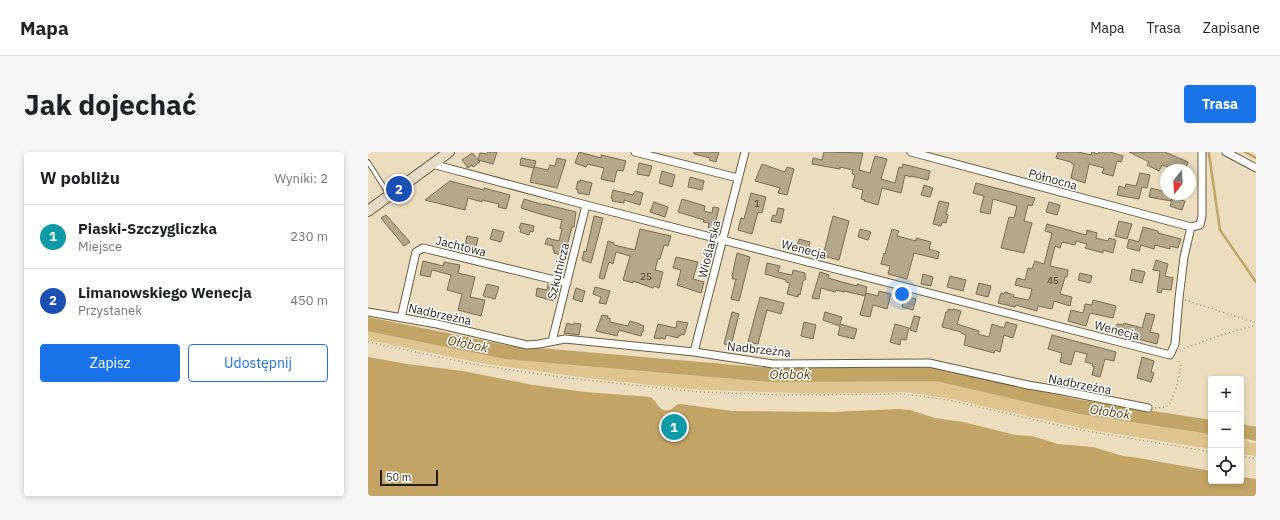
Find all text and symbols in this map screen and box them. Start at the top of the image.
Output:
text: Mapa [20,16,69,40]
text: Mapa [1090,19,1125,37]
text: Trasa [1147,19,1181,37]
text: Zapisane [1203,19,1260,37]
button: Trasa [1184,85,1256,123]
text: Jak dojechać [24,86,196,123]
north arrow [1160,164,1196,200]
street label: Północna [1027,165,1080,193]
text: W pobliżu [40,167,120,189]
text: Wyniki: 2 [275,170,328,187]
pin: 2 [386,174,412,204]
house number: 1 [754,197,760,210]
street label: Wioślarska [695,218,724,279]
text: Piaski-Szczygliczka [78,219,217,238]
text: 1 [49,228,57,245]
text: 230 m [290,228,328,245]
street label: Jachtowa [434,232,488,260]
street label: Wenecja [780,236,829,262]
text: Miejsce [78,238,122,255]
street label: Szkutnicza [544,241,572,301]
house number: 25 [640,270,652,283]
house number: 45 [1047,274,1059,287]
text: Limanowskiego Wenecja [78,283,252,302]
your location [892,284,912,304]
text: 2 [49,292,57,309]
text: 450 m [290,292,328,309]
street label: Nadbrzeżna [407,300,473,328]
text: Przystanek [78,302,142,319]
street label: Wenecja [1093,317,1142,343]
water label: Ołobok [446,332,490,356]
street label: Nadbrzeżna [726,338,792,360]
button: Zapisz [40,344,180,382]
button: Udostępnij [188,344,328,382]
water label: Ołobok [770,366,811,383]
street label: Nadbrzeżna [1047,371,1113,398]
map controls [1208,376,1244,484]
button: + [1208,376,1244,412]
water label: Ołobok [1089,401,1132,423]
pin: 1 [661,412,687,442]
button: − [1208,412,1244,448]
button: locate [1208,448,1244,484]
scale bar [380,468,438,487]
text: 50 m [386,470,411,484]

